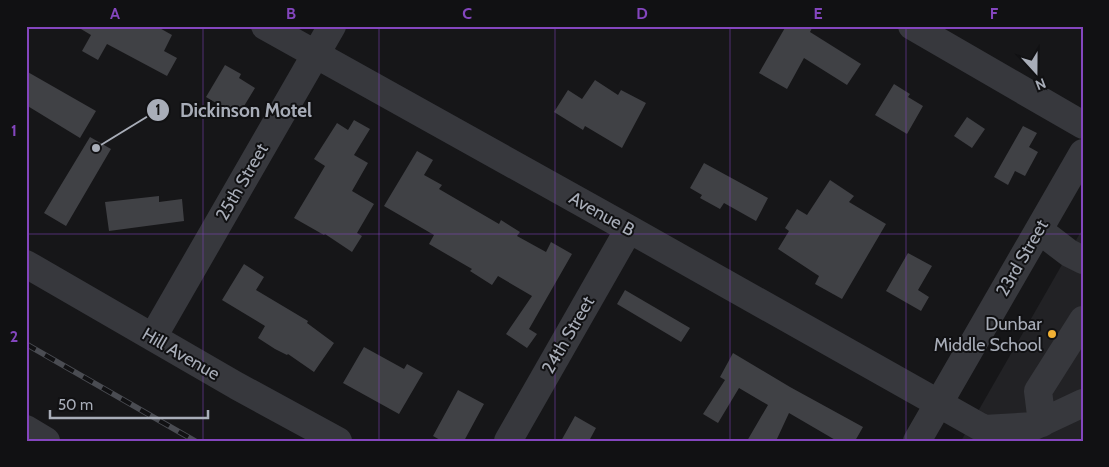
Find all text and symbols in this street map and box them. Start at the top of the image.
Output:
text: A [110,4,120,23]
text: B [286,4,296,23]
text: C [462,4,472,23]
text: D [636,4,648,23]
text: E [813,4,823,23]
text: F [990,4,999,23]
north arrow [1012,48,1062,98]
text: N [1033,74,1049,94]
callout: Dickinson Motel [145,93,322,127]
text: Dickinson Motel [180,99,312,122]
text: 1 [155,101,161,119]
text: 1 [11,121,17,140]
street label: 25th Street [211,140,273,224]
street label: Avenue B [565,187,639,241]
street label: 23rd Street [991,216,1053,300]
street label: 24th Street [537,292,599,378]
place label: Dunbar Middle School [934,313,1043,356]
street label: Hill Avenue [138,323,224,385]
text: 2 [10,327,18,346]
marker: Dunbar Middle School [1046,328,1058,340]
scale bar [50,387,208,419]
text: 50 m [58,396,93,414]

